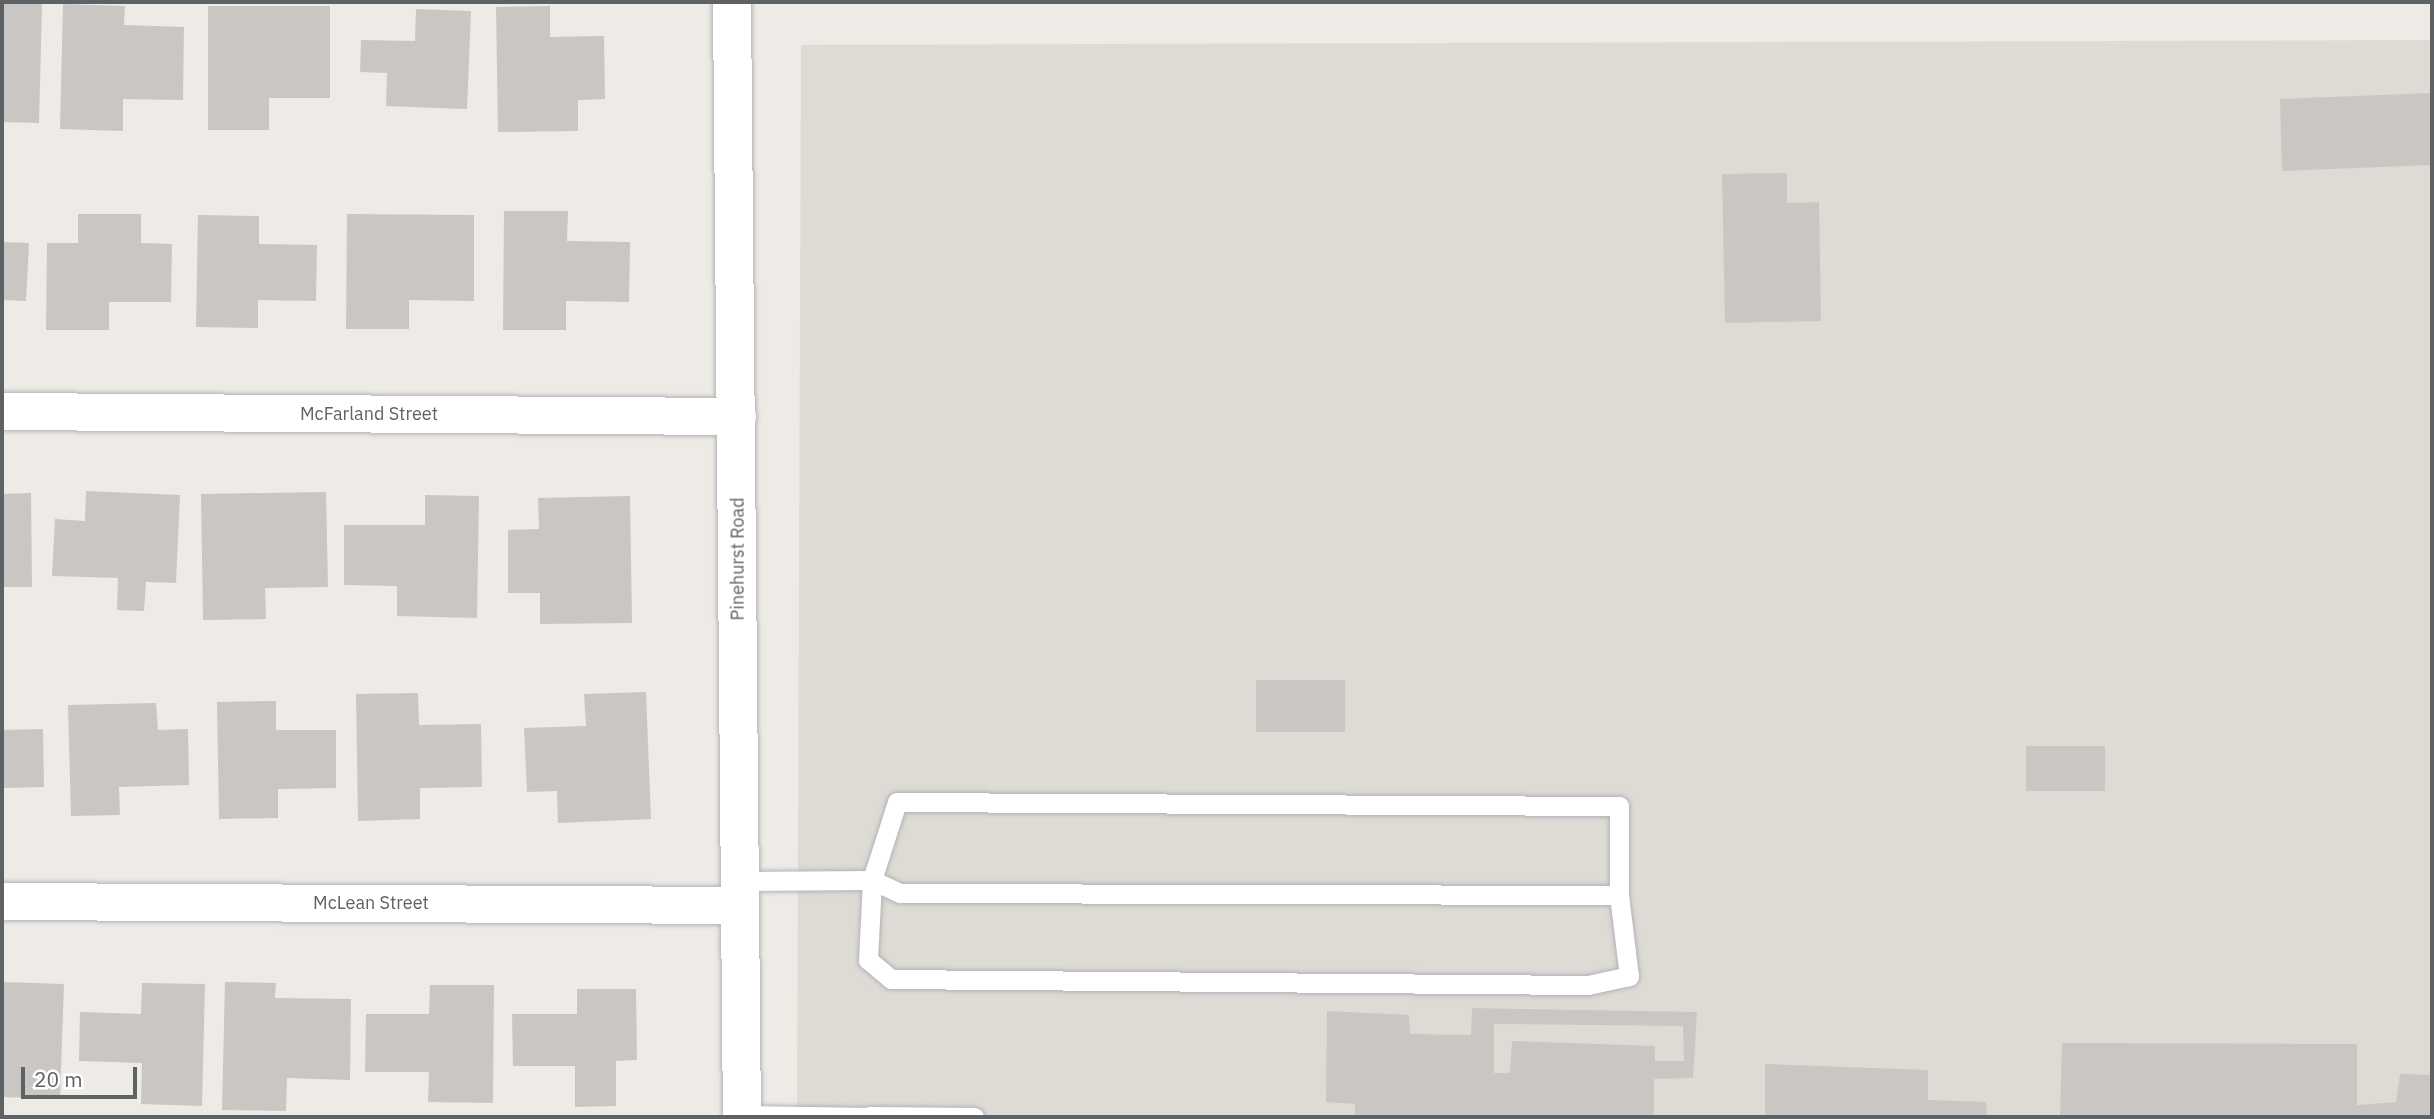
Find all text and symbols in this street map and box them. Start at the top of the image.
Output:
street label: McFarland Street [300,403,438,425]
street label: Pinehurst Road [727,497,749,621]
street label: McLean Street [313,892,429,914]
scale bar [24,1052,140,1096]
text: 20 m [34,1065,83,1093]

